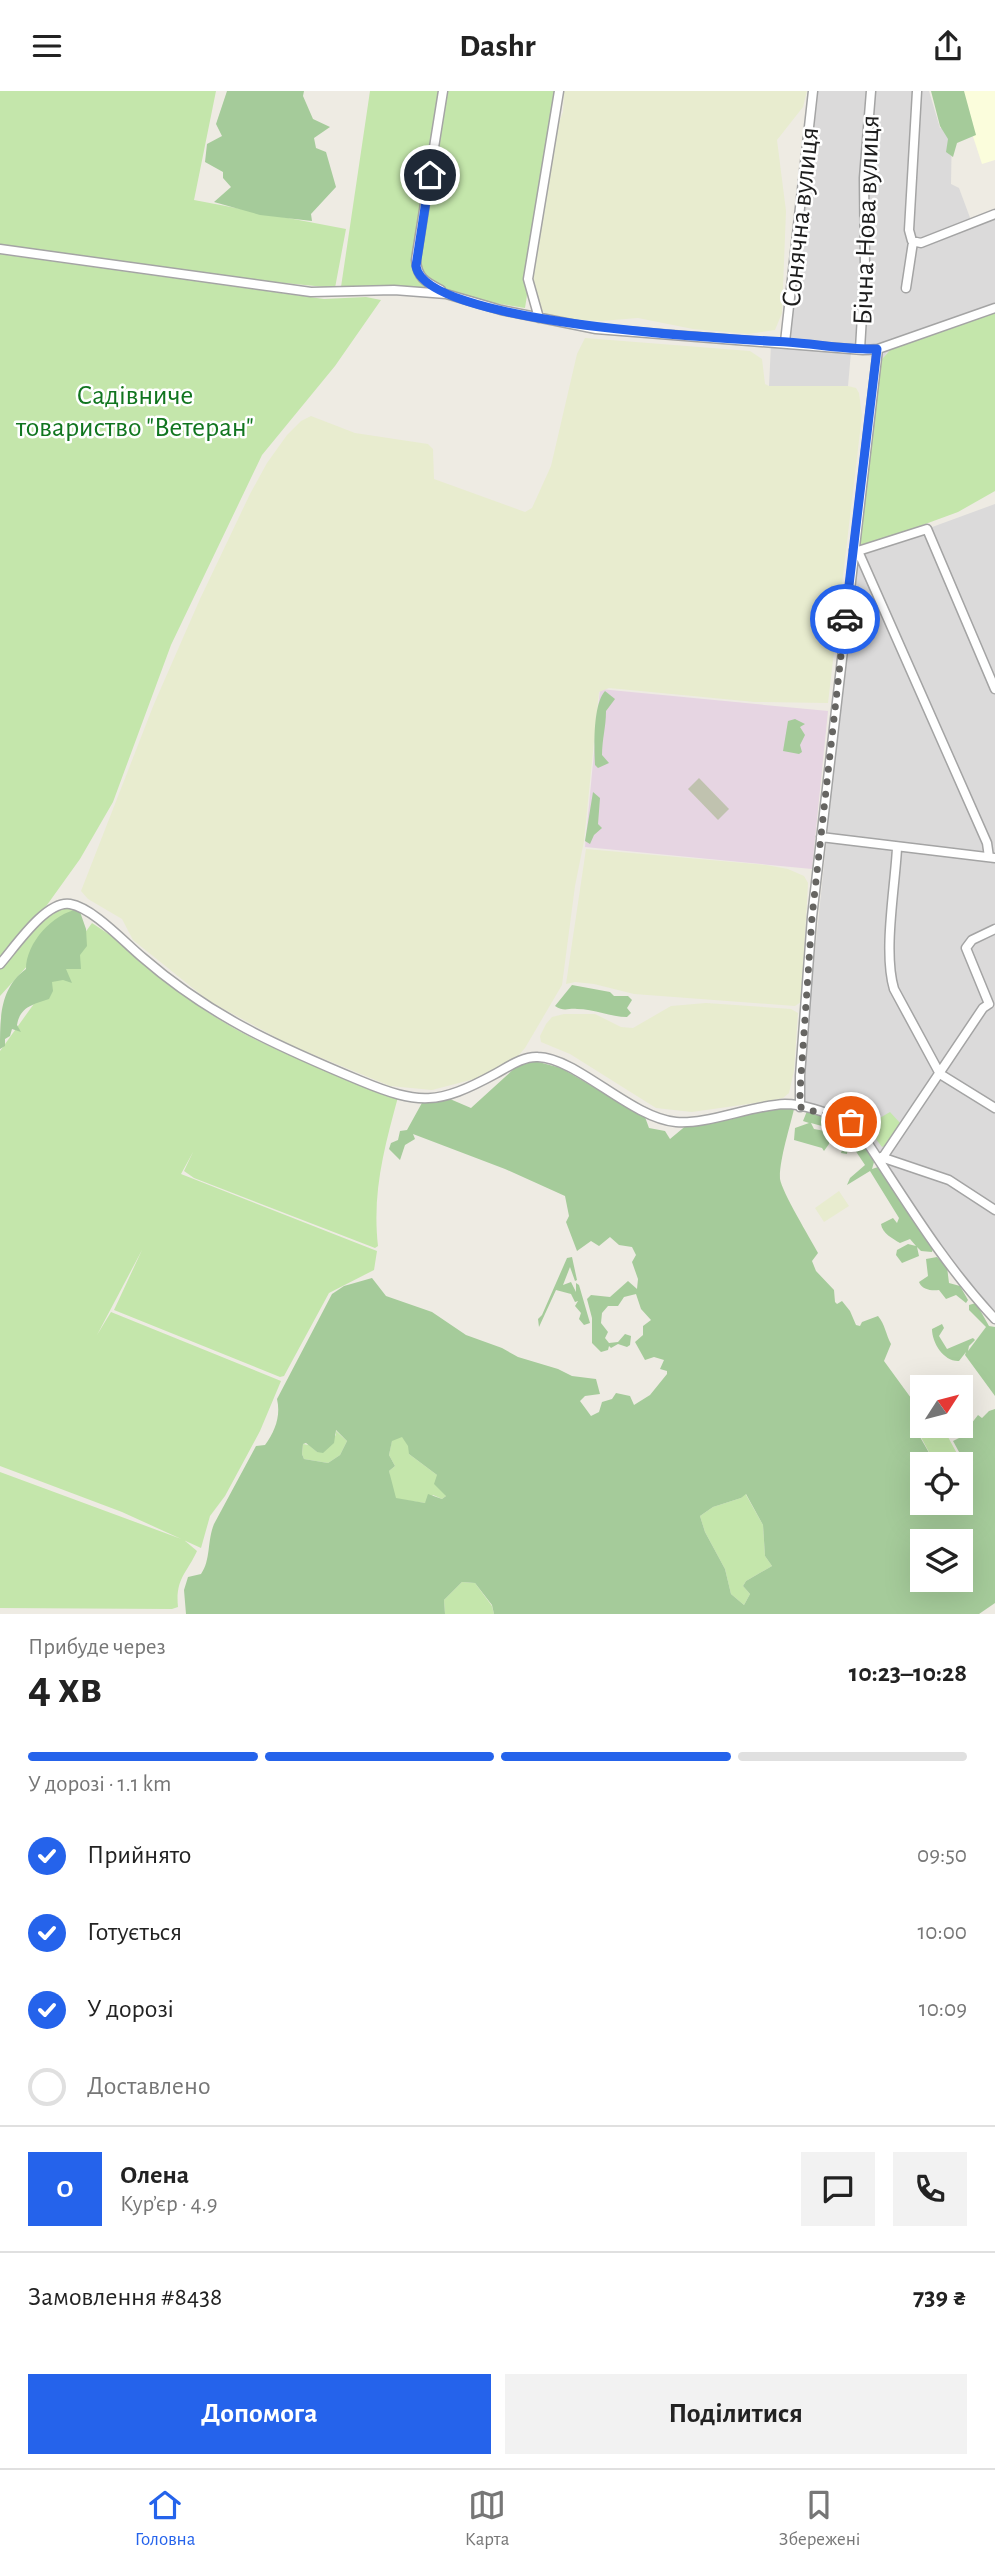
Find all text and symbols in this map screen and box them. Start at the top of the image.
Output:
icon: menu [28,27,66,65]
icon: share [929,27,967,65]
text: Dashr [459,30,536,62]
street label: Бічна Нова вулиця [849,115,885,326]
street label: Сонячна вулиця [778,126,824,309]
pin [400,145,460,205]
icon: home [411,156,449,194]
park label: Садівниче товариство "Ветеран" [15,382,254,442]
courier [810,584,880,654]
icon: car [826,600,864,638]
pin [821,1092,881,1152]
icon: bag [832,1103,870,1141]
north arrow [910,1375,973,1439]
map controls [910,1375,973,1592]
button: locate [910,1452,973,1515]
button: layers [910,1529,973,1592]
text: Прибуде через [28,1636,166,1659]
text: 10:23–10:28 [849,1660,967,1686]
text: 4 хв [28,1665,102,1711]
text: У дорозі · 1.1 km [28,1773,171,1796]
icon: check [28,1837,66,1875]
text: Прийнято [87,1842,191,1868]
text: 09:50 [917,1844,967,1867]
icon: check [28,1914,66,1952]
text: Готується [87,1919,182,1945]
text: 10:00 [917,1921,967,1944]
icon: check [28,1991,66,2029]
text: У дорозі [87,1996,174,2022]
text: 10:09 [919,1998,967,2021]
text: Доставлено [87,2073,211,2099]
button: chat [801,2152,875,2226]
button: phone [893,2152,967,2226]
text: Олена [120,2162,189,2188]
text: О [56,2176,74,2202]
text: Кур’єр · 4.9 [120,2193,218,2216]
text: Замовлення #8438 [28,2284,222,2310]
text: 739 ₴ [913,2284,967,2310]
button: Допомога [28,2374,491,2454]
button: Поділитися [505,2374,967,2454]
tab: Головна [135,2486,195,2551]
tab: Карта [465,2486,509,2551]
tab: Збережені [779,2486,860,2551]

